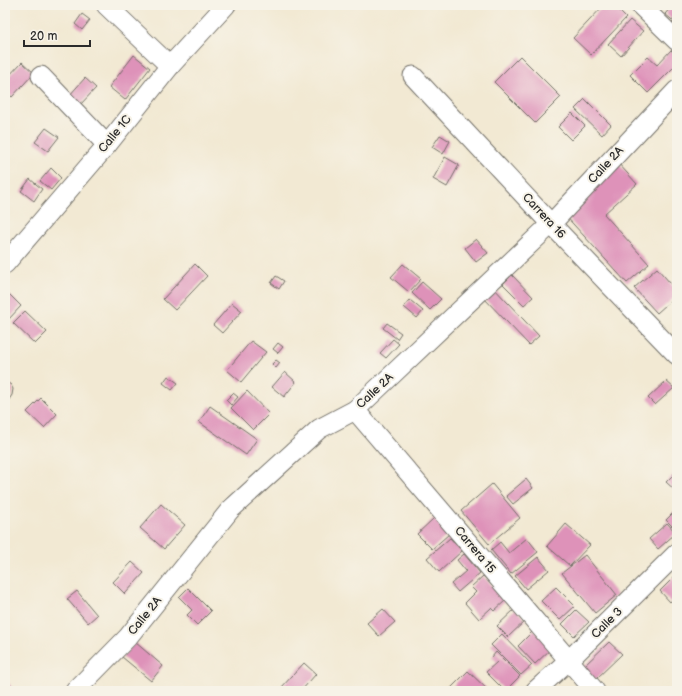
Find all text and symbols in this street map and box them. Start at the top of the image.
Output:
scale bar [24,22,90,48]
text: 20 m [30,29,57,44]
street label: Calle 1C [95,112,135,156]
street label: Calle 2A [585,143,627,187]
street label: Carrera 16 [519,190,569,242]
street label: Calle 2A [353,370,397,412]
street label: Carrera 15 [451,524,499,577]
street label: Calle 2A [125,593,166,638]
street label: Calle 3 [588,604,626,642]

